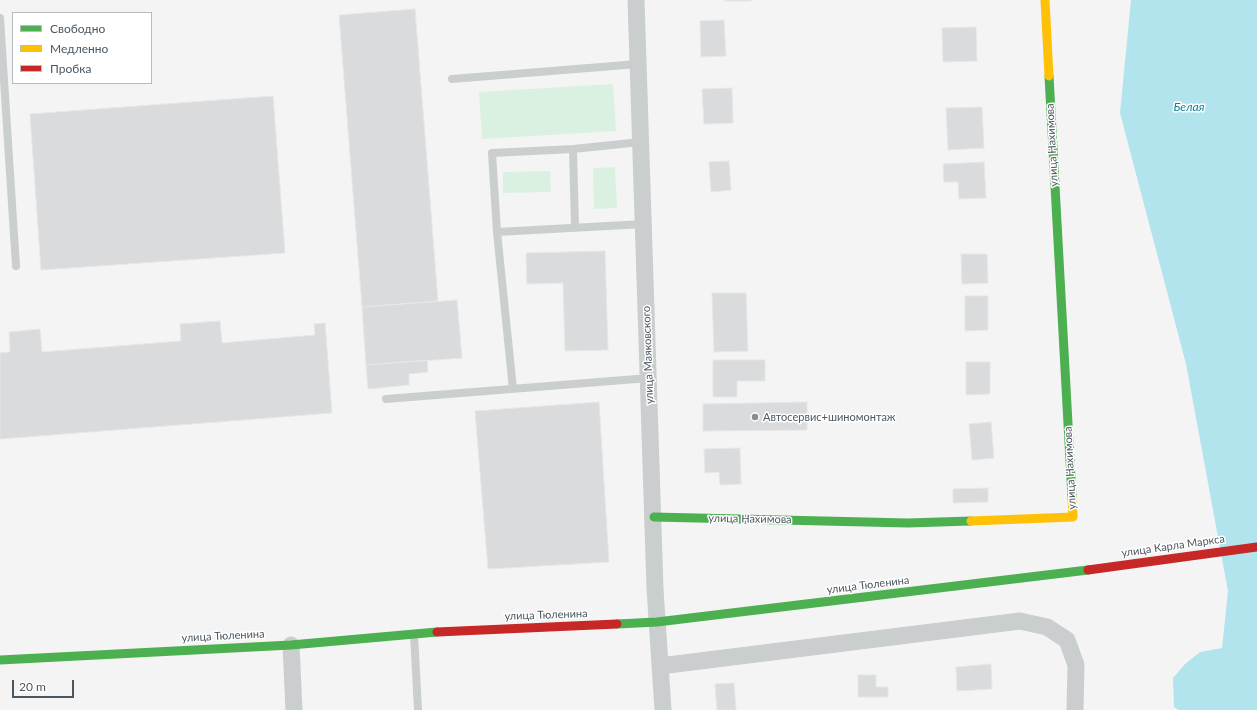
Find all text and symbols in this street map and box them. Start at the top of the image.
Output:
legend [12,12,152,84]
text: Свободно [50,21,105,36]
text: Медленно [50,41,108,56]
text: Пробка [50,61,91,76]
water label: Белая [1173,100,1205,114]
street label: улица Нахимова [1043,103,1061,187]
street label: улица Маяковского [640,306,656,404]
place label: Автосервис+шиномонтаж [763,410,896,424]
marker: Автосервис+шиномонтаж [750,412,760,422]
street label: улица Нахимова [1061,426,1079,510]
street label: улица Нахимова [708,512,792,526]
street label: улица Карла Маркса [1120,532,1226,560]
street label: улица Тюленина [826,573,910,597]
street label: улица Тюленина [504,607,588,623]
street label: улица Тюленина [181,627,265,645]
scale bar [14,672,76,698]
text: 20 m [19,679,46,694]

